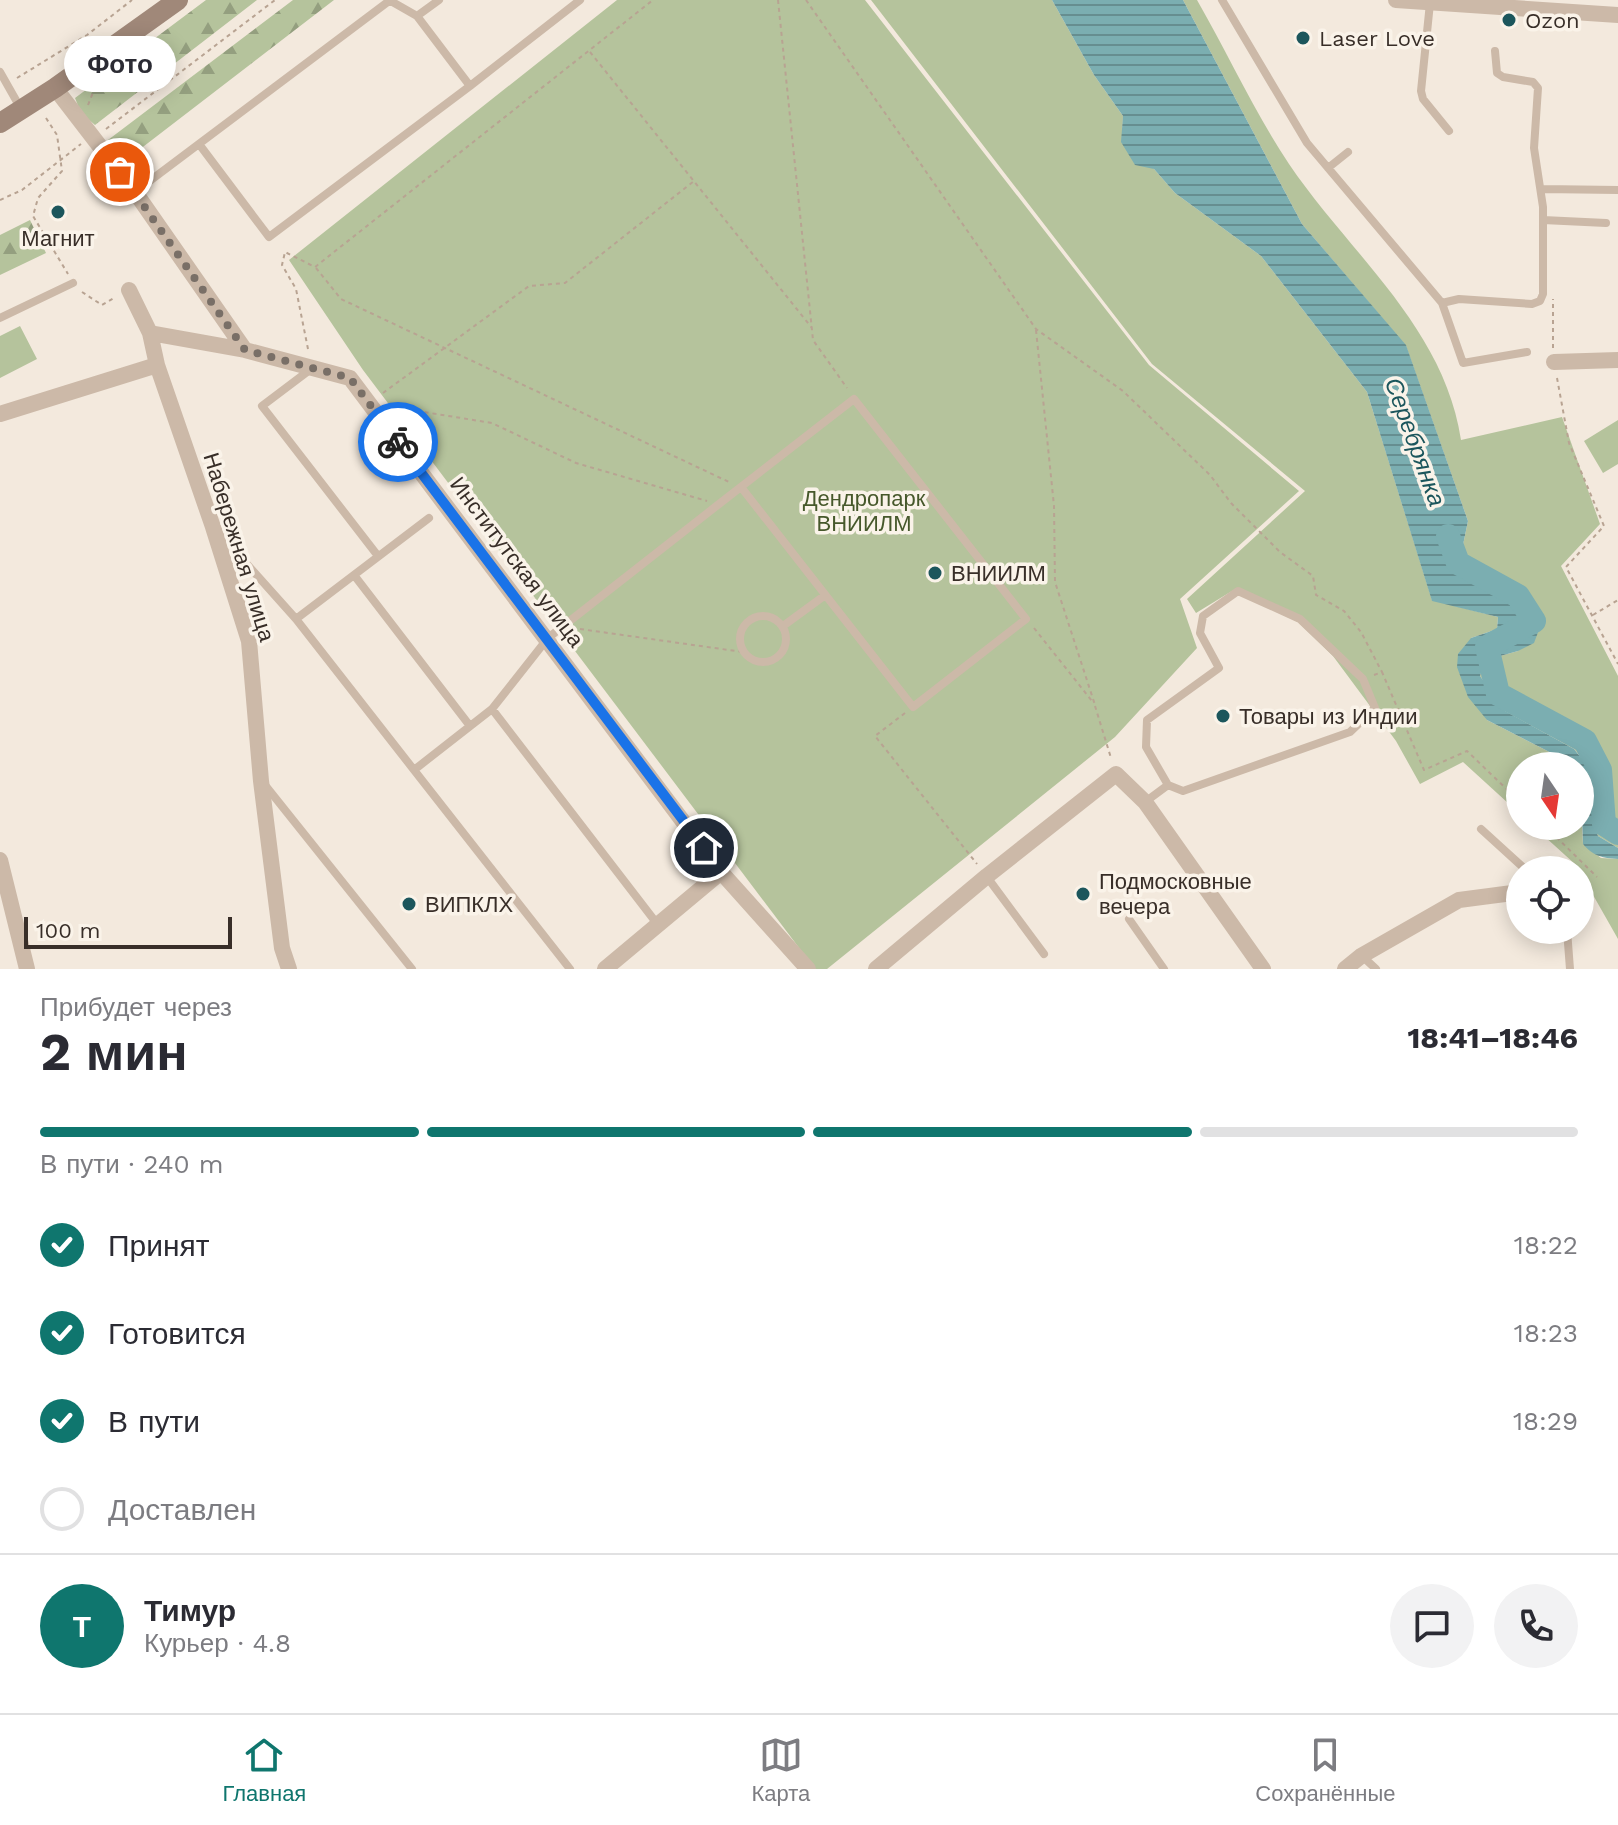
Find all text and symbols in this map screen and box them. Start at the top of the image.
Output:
place label: Ozon [1525,8,1580,33]
marker: Ozon [1500,11,1518,29]
place label: Laser Love [1319,26,1435,51]
marker: Laser Love [1294,29,1312,47]
callout: Фото [64,36,176,92]
text: Фото [87,49,153,79]
pin [86,138,154,206]
icon: bag [98,150,142,194]
marker: Магнит [49,203,67,221]
place label: Магнит [21,226,95,251]
water label: Серебрянка [1379,374,1451,510]
courier [358,402,438,482]
icon: bike [376,420,420,464]
street label: Набережная улица [198,450,280,645]
street label: Институтская улица [445,472,589,652]
park label: Дендропарк ВНИИЛМ [803,486,926,536]
place label: ВНИИЛМ [951,561,1046,586]
marker: ВНИИЛМ [926,564,944,582]
place label: Товары из Индии [1239,704,1417,729]
marker: Товары из Индии [1214,707,1232,725]
north arrow [1506,752,1594,840]
map controls [1506,752,1594,944]
pin [670,814,738,882]
icon: home [682,826,726,870]
button: locate [1506,856,1594,944]
place label: Подмосковные вечера [1099,869,1252,919]
marker: Подмосковные вечера [1074,885,1092,903]
place label: ВИПКЛХ [425,892,514,917]
marker: ВИПКЛХ [400,895,418,913]
scale bar [24,913,232,949]
text: 100 m [36,918,100,943]
text: Прибудет через [40,992,232,1022]
text: 18:41–18:46 [1407,1020,1578,1055]
text: 2 мин [40,1022,188,1083]
text: В пути · 240 m [40,1149,223,1179]
icon: check [40,1223,84,1267]
text: Принят [108,1228,210,1263]
text: 18:22 [1514,1230,1578,1260]
icon: check [40,1311,84,1355]
text: Готовится [108,1316,246,1351]
text: 18:23 [1514,1318,1578,1348]
icon: check [40,1399,84,1443]
text: В пути [108,1404,200,1439]
text: 18:29 [1513,1406,1578,1436]
text: Доставлен [108,1492,256,1527]
button: chat [1390,1584,1474,1668]
button: phone [1494,1584,1578,1668]
text: Тимур [144,1593,236,1628]
text: Т [73,1609,91,1644]
text: Курьер · 4.8 [144,1628,291,1658]
tab: Главная [223,1733,306,1807]
tab: Карта [751,1733,810,1807]
tab: Сохранённые [1255,1733,1395,1807]

